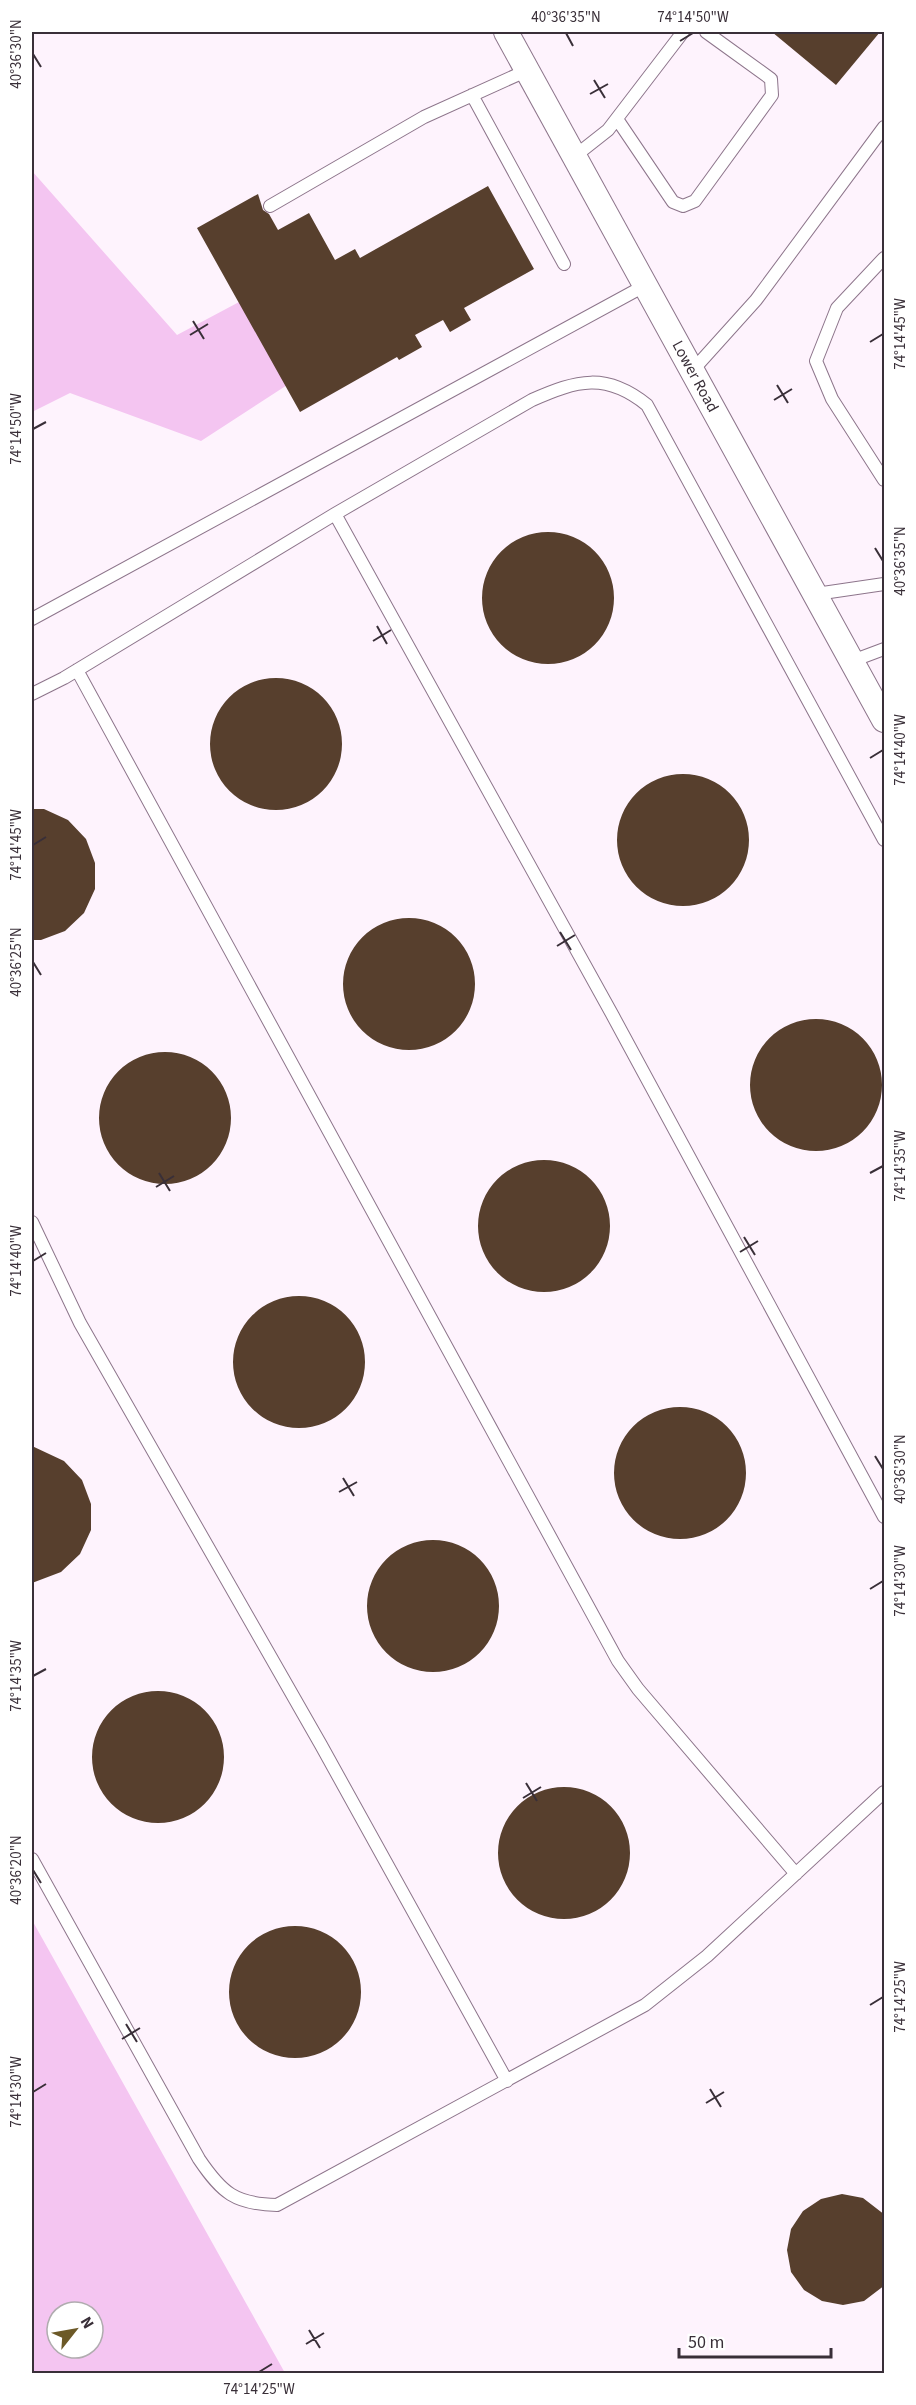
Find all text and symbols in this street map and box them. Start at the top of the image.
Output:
text: 40°36'35"N [531,7,601,28]
text: 74°14'50"W [657,7,729,28]
text: 40°36'30"N [6,19,27,89]
text: 74°14'45"W [890,298,911,370]
street label: Lower Road [667,337,724,416]
text: 74°14'50"W [6,393,27,465]
text: 40°36'35"N [890,526,911,596]
text: 74°14'40"W [890,714,911,786]
text: 74°14'45"W [6,809,27,881]
text: 40°36'25"N [6,927,27,997]
text: 74°14'35"W [890,1130,911,1202]
text: 74°14'40"W [6,1225,27,1297]
text: 40°36'30"N [890,1434,911,1504]
text: 74°14'30"W [890,1545,911,1617]
text: 74°14'35"W [6,1640,27,1712]
text: 40°36'20"N [6,1835,27,1905]
text: 74°14'25"W [890,1961,911,2033]
text: 74°14'30"W [6,2056,27,2128]
north arrow [45,2300,105,2360]
text: N [75,2313,99,2333]
scale bar [679,2321,830,2359]
text: 50 m [688,2330,724,2355]
text: 74°14'25"W [223,2379,295,2400]

